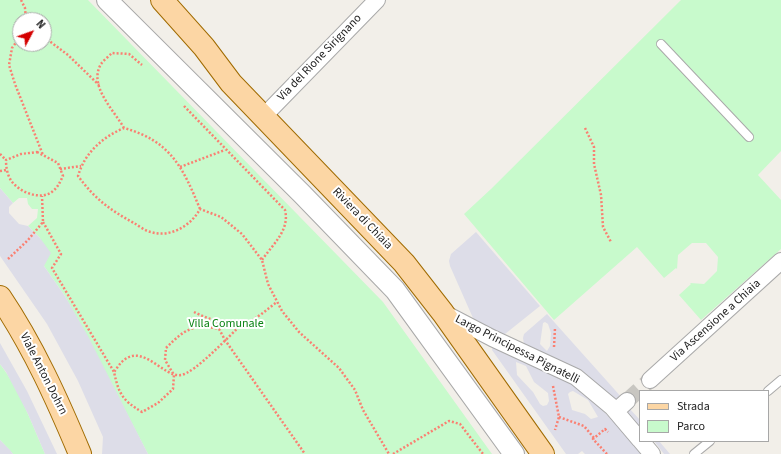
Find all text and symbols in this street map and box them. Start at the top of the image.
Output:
north arrow [12,12,52,52]
street label: Via del Rione Sirignano [275,12,365,104]
text: N [33,17,49,32]
street label: Riviera di Chiaia [329,185,395,253]
street label: Via Ascensione a Chiaia [668,277,764,365]
street label: Largo Principessa Pignatelli [452,312,582,388]
park label: Villa Comunale [188,317,264,331]
street label: Viale Anton Dohrn [16,331,70,417]
legend [639,390,769,442]
text: Strada [677,398,710,415]
text: Parco [677,418,705,435]

